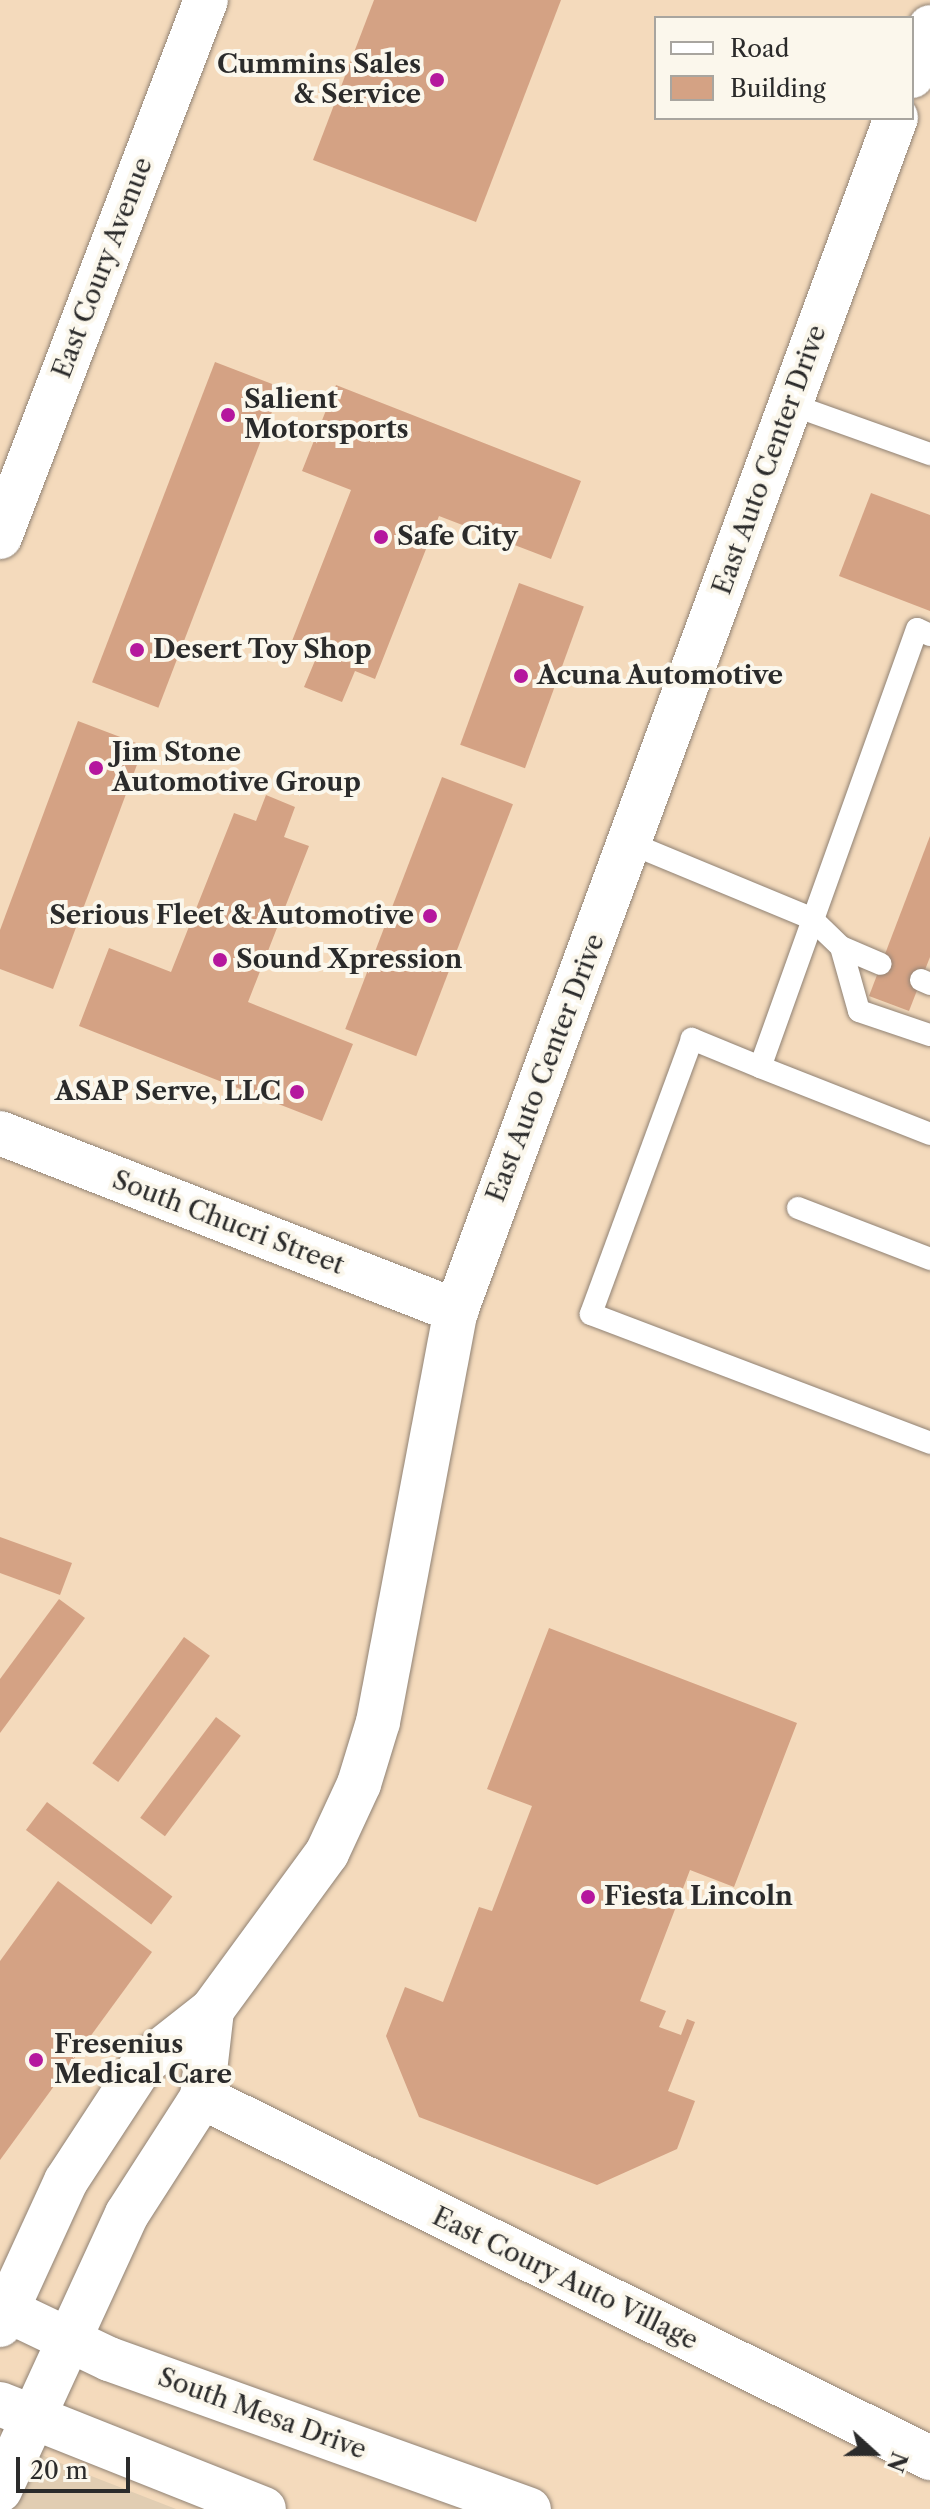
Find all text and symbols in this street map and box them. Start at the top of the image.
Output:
legend [654,16,914,120]
text: Road [730,34,789,63]
place label: Cummins Sales & Service [217,49,421,110]
marker: Cummins Sales & Service [428,71,446,89]
text: Building [730,74,826,103]
street label: East Coury Avenue [46,152,160,384]
street label: East Auto Center Drive [706,320,834,600]
place label: Salient Motorsports [244,384,408,446]
marker: Salient Motorsports [219,406,237,424]
place label: Safe City [397,521,518,553]
marker: Safe City [372,528,390,546]
place label: Desert Toy Shop [153,634,373,666]
marker: Desert Toy Shop [128,641,146,659]
place label: Acuna Automotive [537,660,784,692]
marker: Acuna Automotive [512,667,530,685]
place label: Jim Stone Automotive Group [112,737,361,798]
marker: Jim Stone Automotive Group [87,759,105,777]
place label: Serious Fleet & Automotive [48,900,414,932]
marker: Serious Fleet & Automotive [421,907,439,925]
street label: East Auto Center Drive [480,929,612,1207]
place label: Sound Xpression [236,944,463,976]
marker: Sound Xpression [211,951,229,969]
place label: ASAP Serve, LLC [54,1076,281,1108]
marker: ASAP Serve, LLC [288,1083,306,1101]
street label: South Chucri Street [108,1164,348,1282]
place label: Fiesta Lincoln [604,1881,793,1913]
marker: Fiesta Lincoln [579,1888,597,1906]
place label: Fresenius Medical Care [54,2029,232,2090]
marker: Fresenius Medical Care [25,2049,47,2071]
street label: East Coury Auto Village [426,2200,704,2358]
street label: South Mesa Drive [153,2362,371,2466]
north arrow [834,2413,914,2493]
scale bar [20,2441,134,2491]
text: N [881,2448,913,2476]
text: 20 m [30,2456,88,2485]

